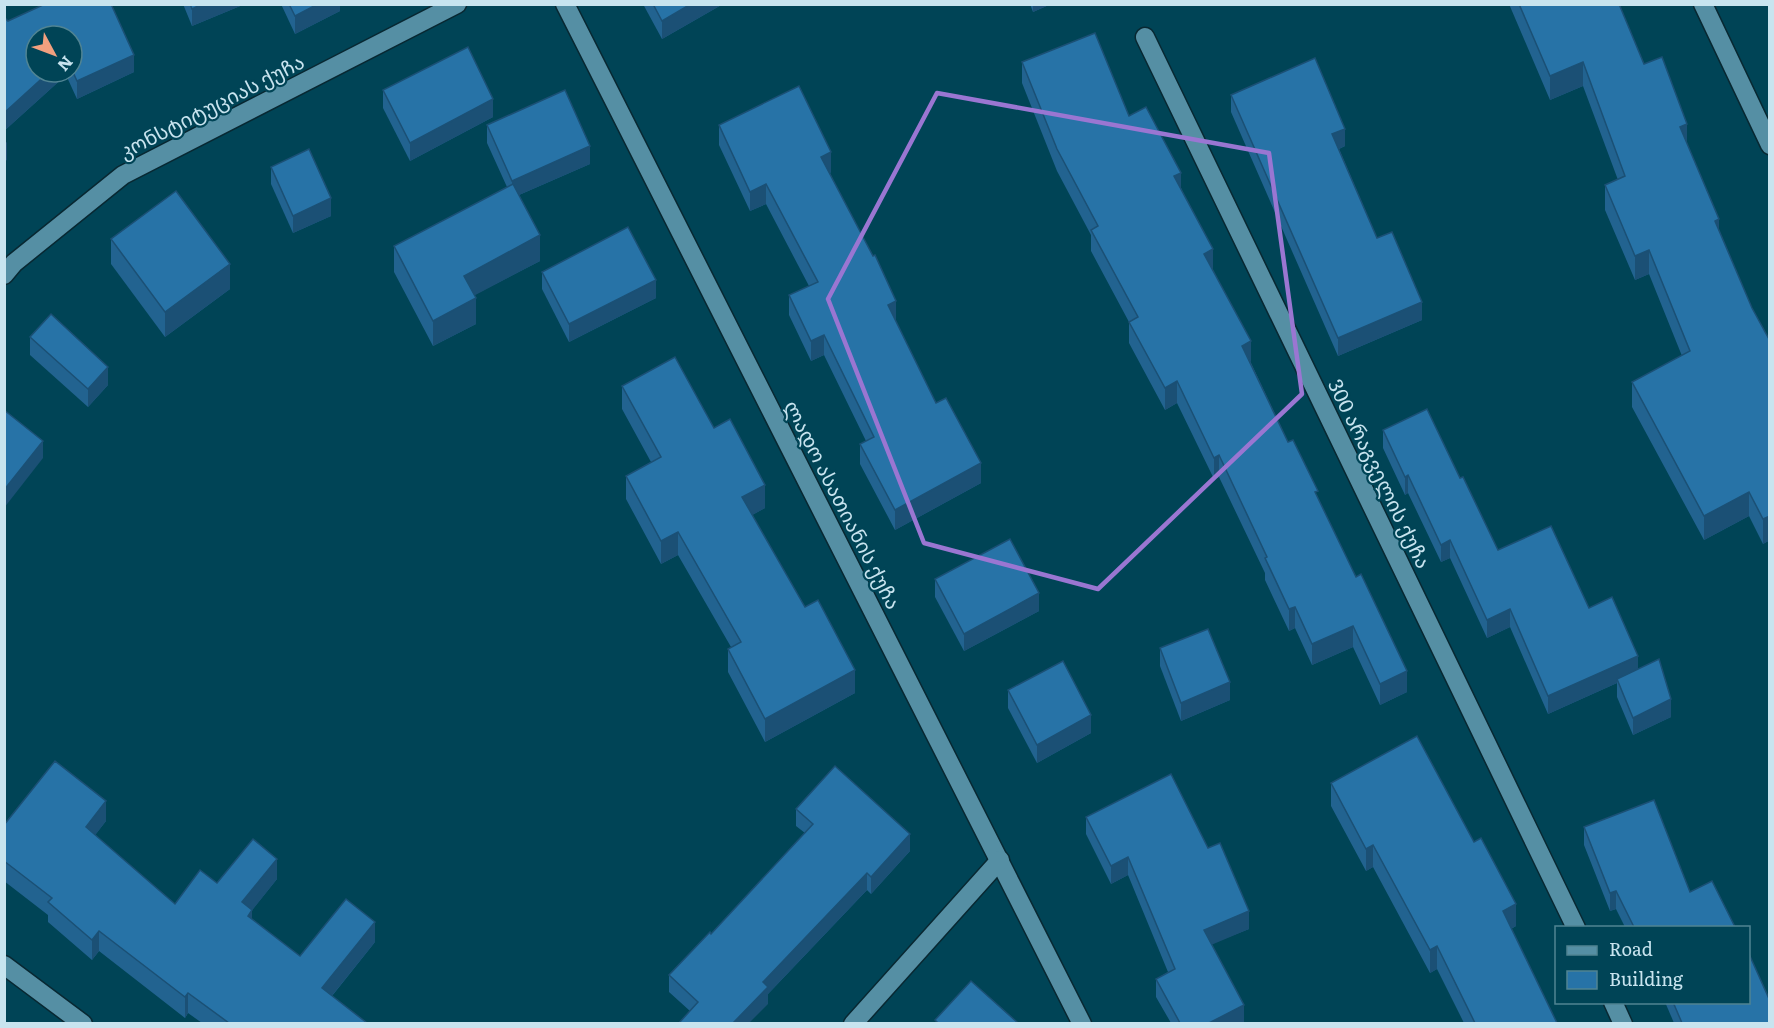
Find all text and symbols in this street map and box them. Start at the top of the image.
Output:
north arrow [24,24,84,84]
street label: კონსტიტუციას ქუჩა [113,45,309,165]
text: N [53,52,80,77]
street label: 300 არაგველის ქუჩა [1322,373,1440,573]
street label: ლადო ასათიანის ქუჩა [778,394,910,614]
legend [1555,926,1750,1004]
text: Road [1609,935,1653,962]
text: Building [1609,965,1684,992]

